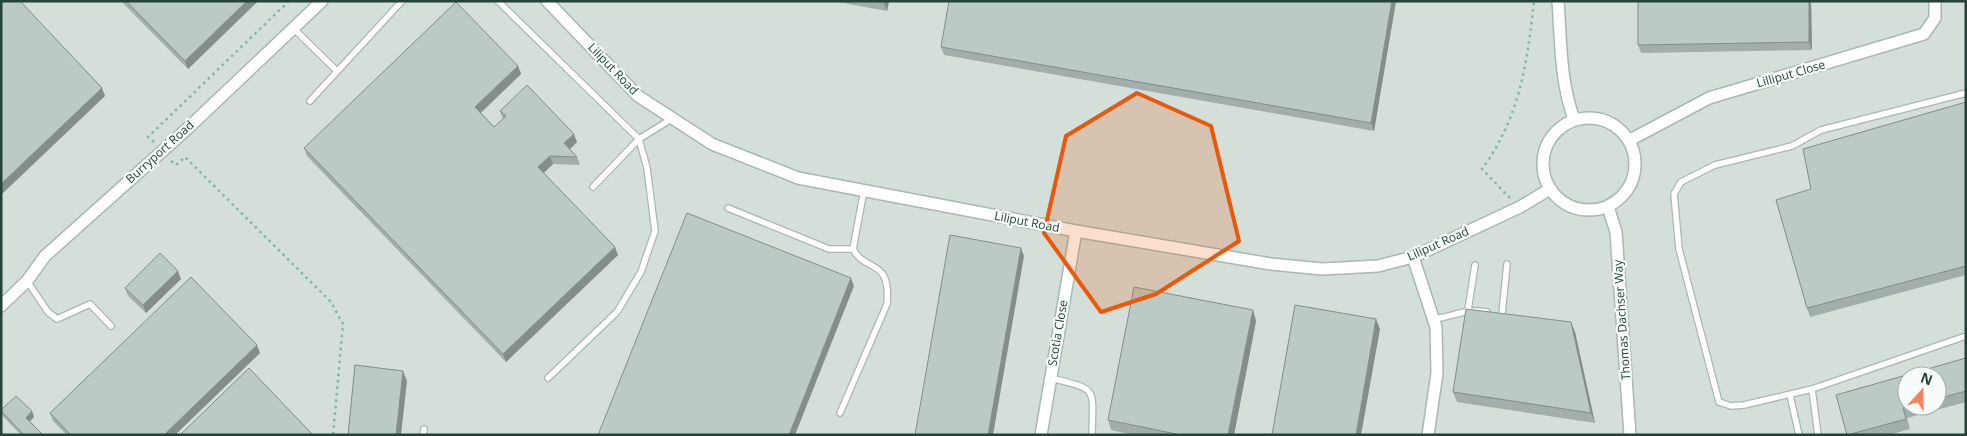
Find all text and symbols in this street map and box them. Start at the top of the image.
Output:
street label: Liliput Road [584,39,642,98]
street label: Lilliput Close [1755,56,1827,91]
street label: Burryport Road [122,116,197,187]
street label: Liliput Road [993,207,1061,236]
street label: Liliput Road [1404,222,1471,265]
street label: Thomas Dachser Way [1609,258,1634,381]
street label: Scotia Close [1043,298,1072,367]
north arrow [1897,366,1947,416]
text: N [1918,367,1936,389]

